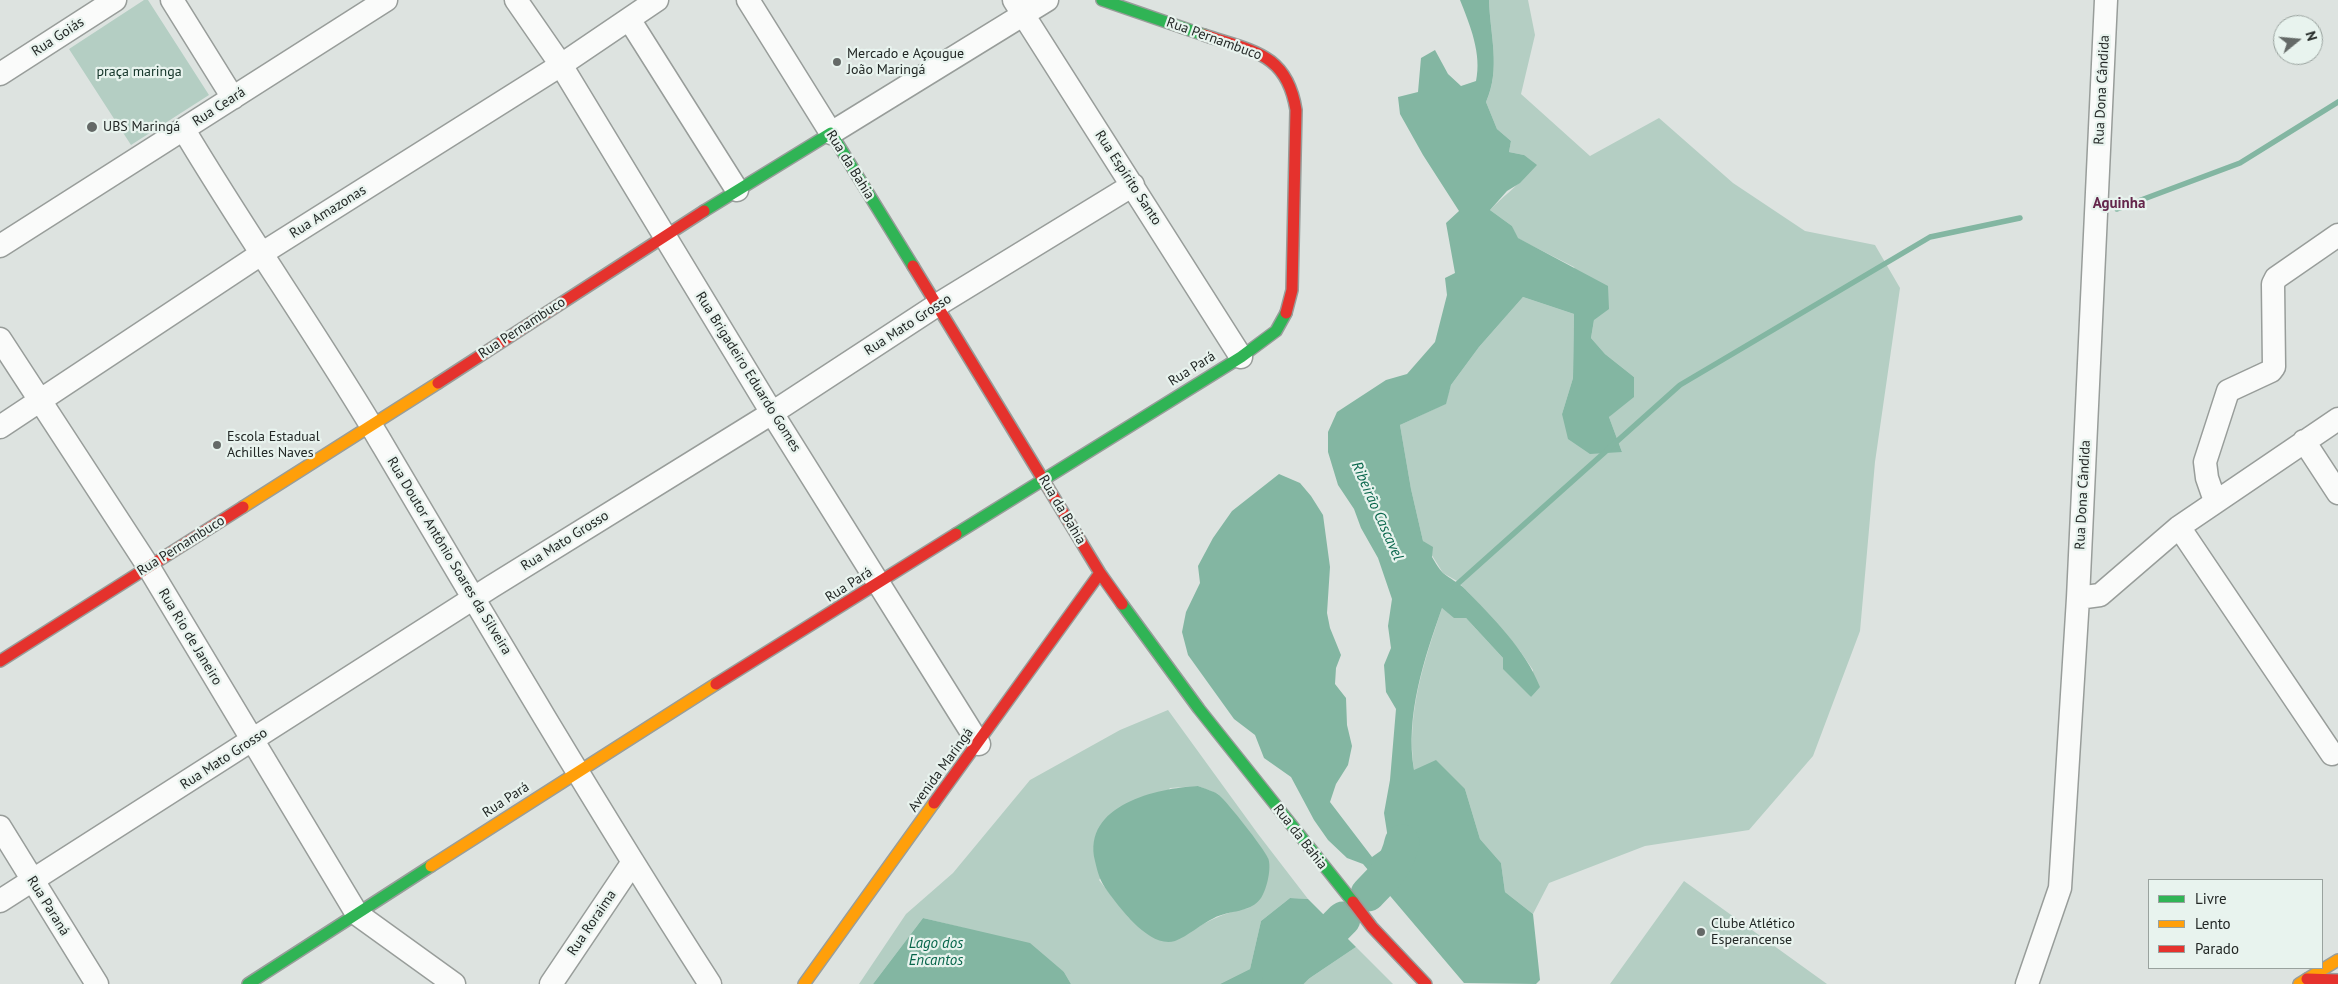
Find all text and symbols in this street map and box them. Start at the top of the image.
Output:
street label: Rua Goiás [29,14,87,60]
street label: Rua Pernambuco [1164,14,1264,64]
north arrow [2273,15,2323,65]
text: N [2301,29,2321,43]
street label: Rua Dona Cândida [2091,35,2113,145]
place label: Mercado e Açougue João Maringá [847,46,964,78]
marker: Mercado e Açougue João Maringá [831,56,843,68]
park label: praça maringa [96,64,182,80]
street label: Rua Ceará [189,84,249,130]
place label: UBS Maringá [103,119,180,135]
marker: UBS Maringá [85,120,99,134]
street label: Rua da Bahia [822,127,878,203]
street label: Rua Espírito Santo [1091,127,1165,229]
street label: Rua Amazonas [287,182,369,242]
district label: Aguinha [2093,195,2145,213]
street label: Rua Brigadeiro Eduardo Gomes [692,289,804,455]
street label: Rua Mato Grosso [861,291,955,359]
street label: Rua Pernambuco [475,294,569,362]
street label: Rua Pará [1165,348,1219,390]
place label: Escola Estadual Achilles Naves [227,429,320,462]
marker: Escola Estadual Achilles Naves [211,439,223,451]
street label: Rua Dona Cândida [2072,440,2094,550]
street label: Rua Doutor Antônio Soares da Silveira [383,454,515,658]
water label: Ribeirão Cascavel [1347,459,1407,563]
street label: Rua da Bahia [1035,472,1089,548]
street label: Rua Mato Grosso [518,507,612,575]
street label: Rua Pernambuco [134,512,228,580]
street label: Rua Pará [822,564,876,606]
street label: Rua Rio de Janeiro [154,586,226,688]
street label: Rua Mato Grosso [177,725,271,793]
street label: Avenida Maringá [905,725,977,815]
street label: Rua Pará [479,779,533,821]
street label: Rua da Bahia [1269,801,1331,873]
street label: Rua Paraná [23,873,73,939]
legend [2148,879,2323,969]
street label: Rua Roraima [564,887,620,959]
text: Livre [2195,889,2227,908]
text: Lento [2195,914,2231,933]
place label: Clube Atlético Esperancense [1711,916,1795,949]
marker: Clube Atlético Esperancense [1695,926,1707,938]
water label: Lago dos Encantos [909,935,963,970]
text: Parado [2195,939,2239,958]

